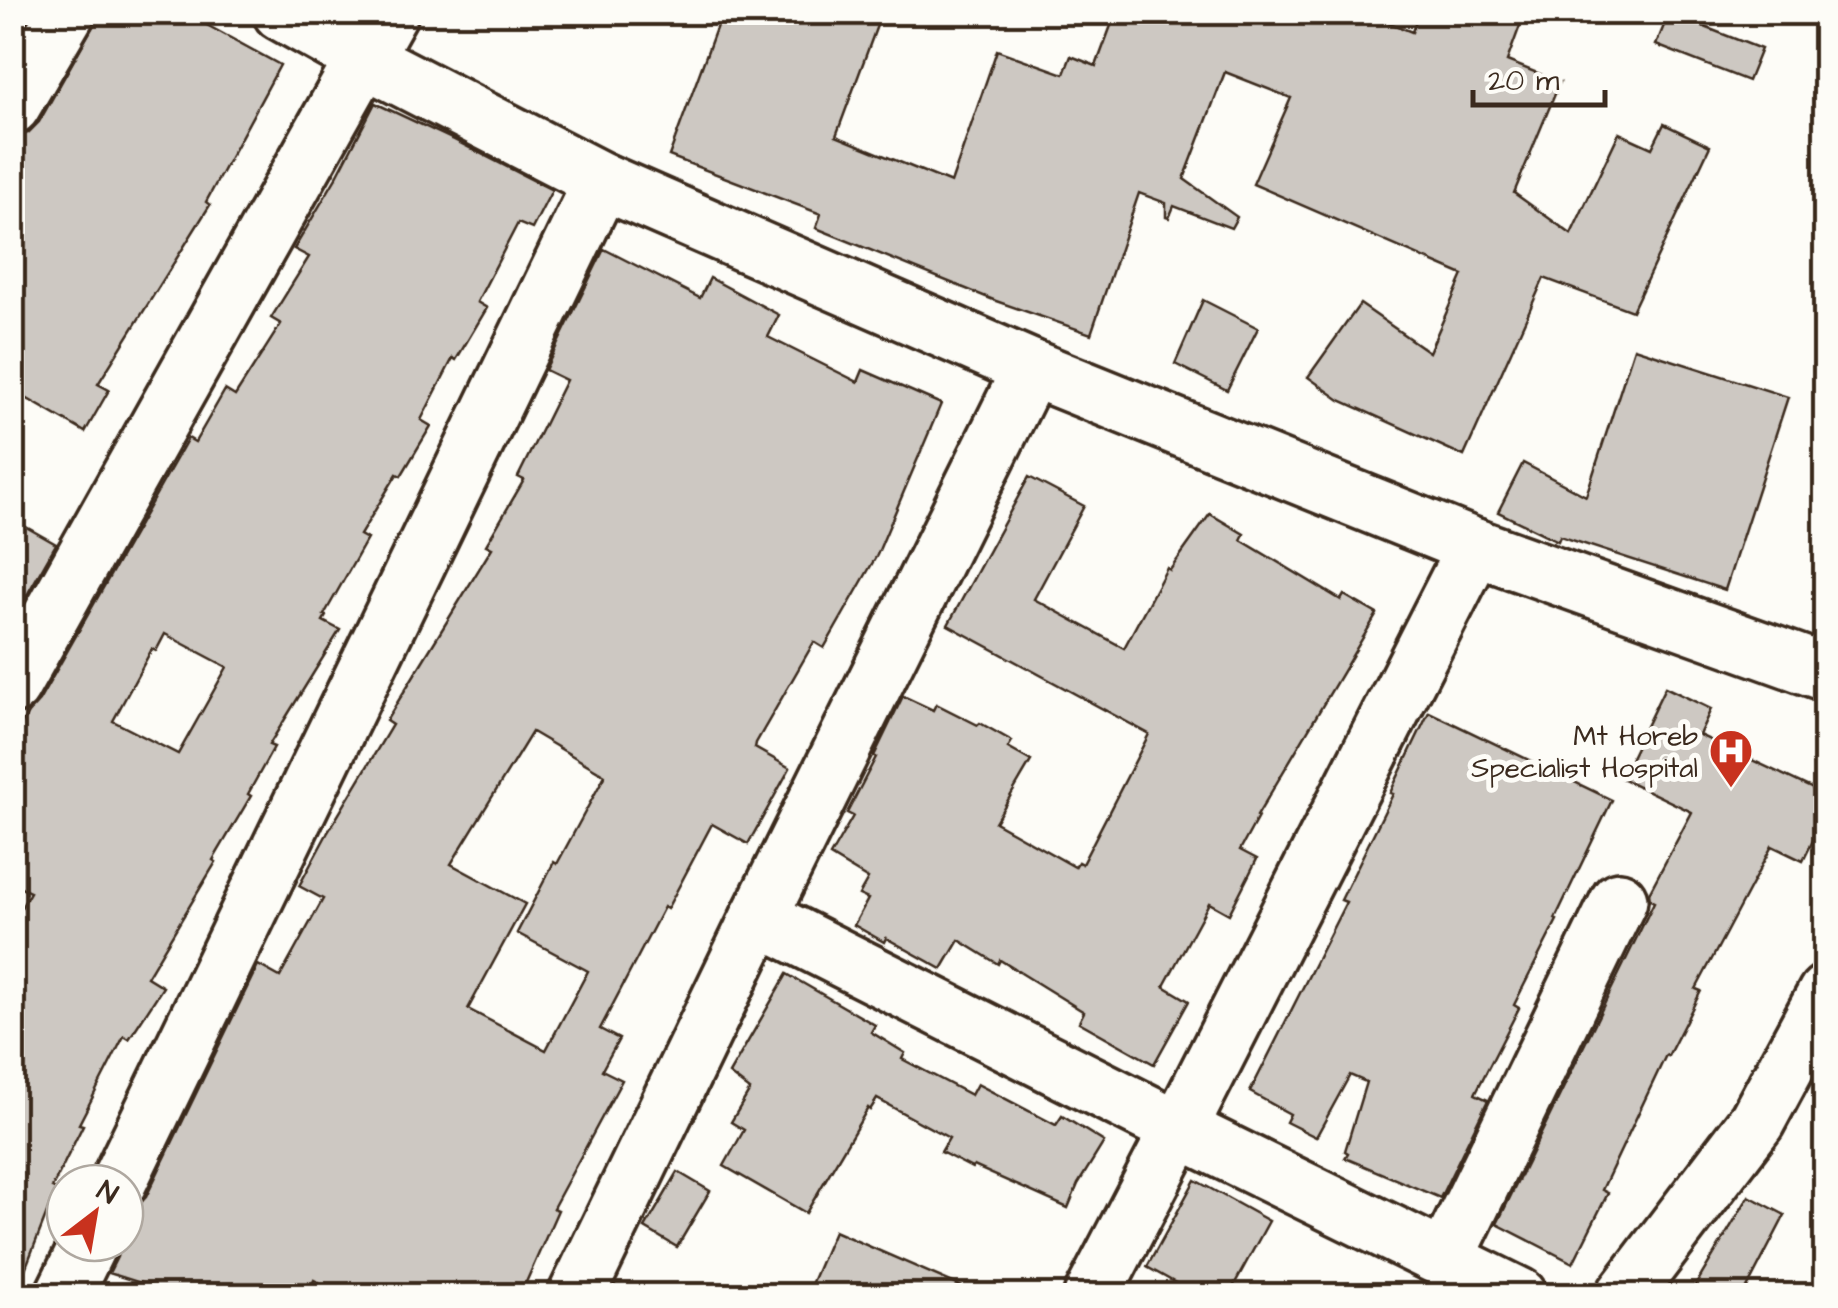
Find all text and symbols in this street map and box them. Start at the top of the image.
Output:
scale bar [1473,45,1606,107]
text: 20 m [1488,60,1560,102]
place label: Mt Horeb Specialist Hospital [1471,717,1698,788]
hospital icon: Mt Horeb Specialist Hospital [1708,728,1754,789]
north arrow [45,1163,145,1263]
text: N [90,1172,125,1214]

